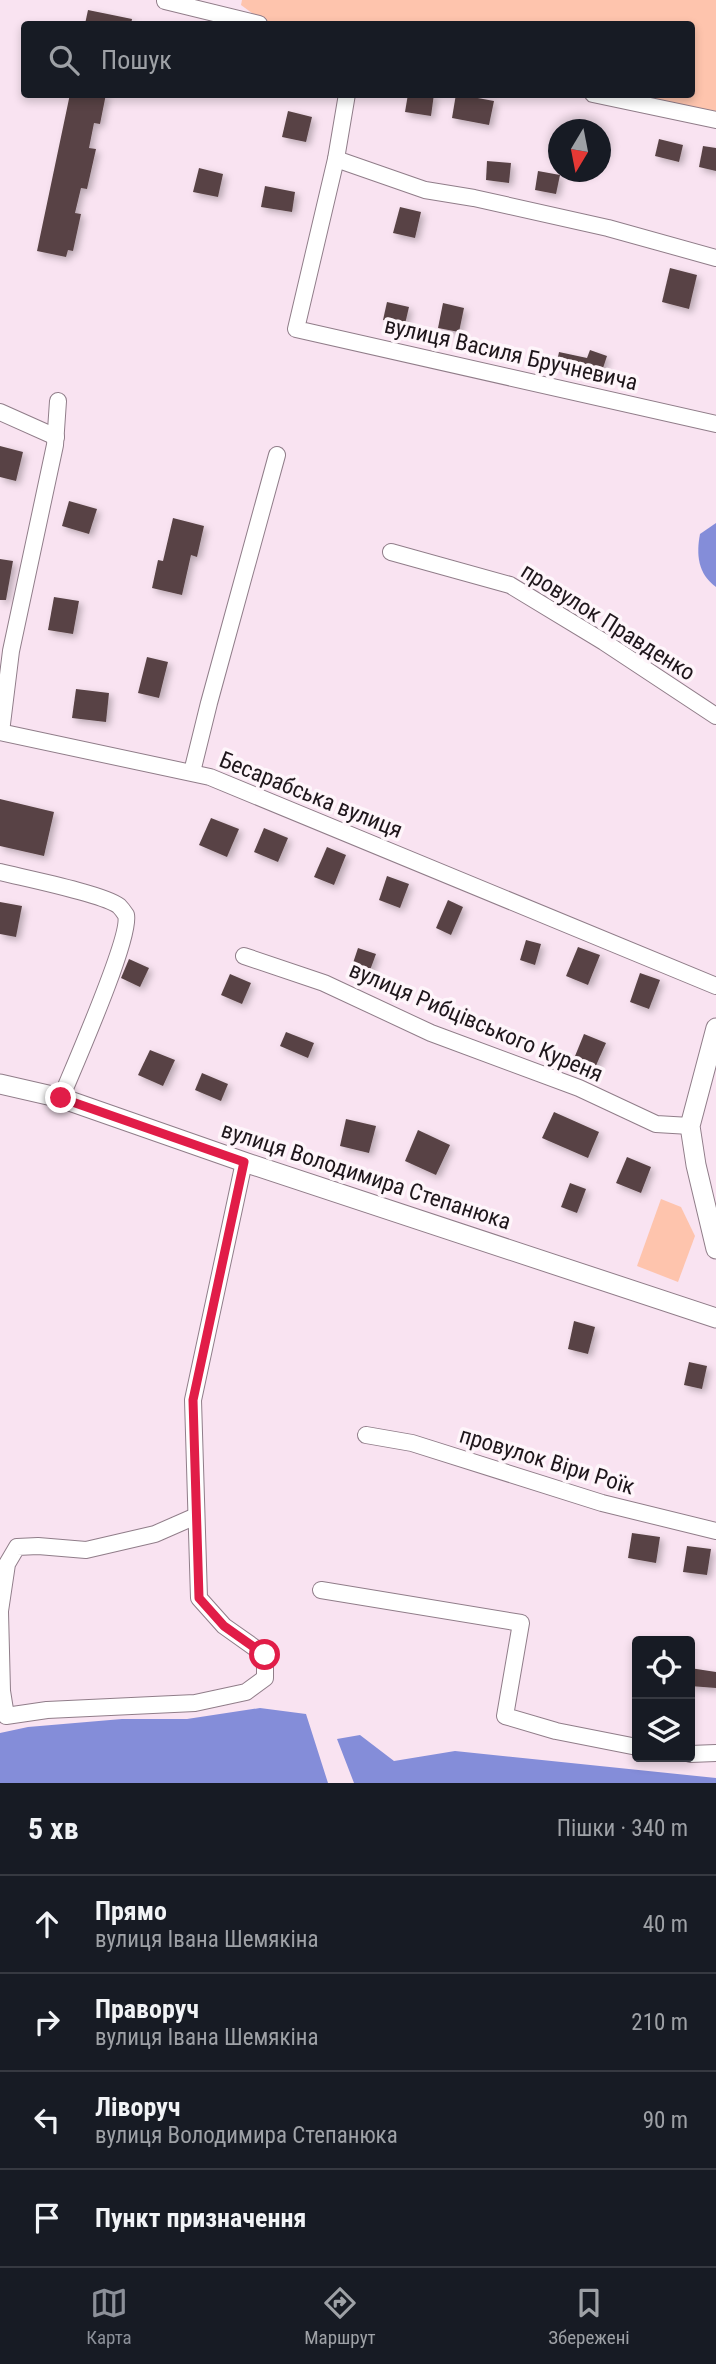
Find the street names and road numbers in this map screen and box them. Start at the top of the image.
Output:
street label: вулиця Василя Бручневича [382,312,640,396]
street label: провулок Правденко [516,558,700,686]
street label: Бесарабська вулиця [216,746,406,844]
street label: вулиця Рибцівського Куреня [345,956,607,1088]
street label: вулиця Володимира Степанюка [218,1116,514,1236]
street label: провулок Віри Роїк [456,1422,638,1500]

